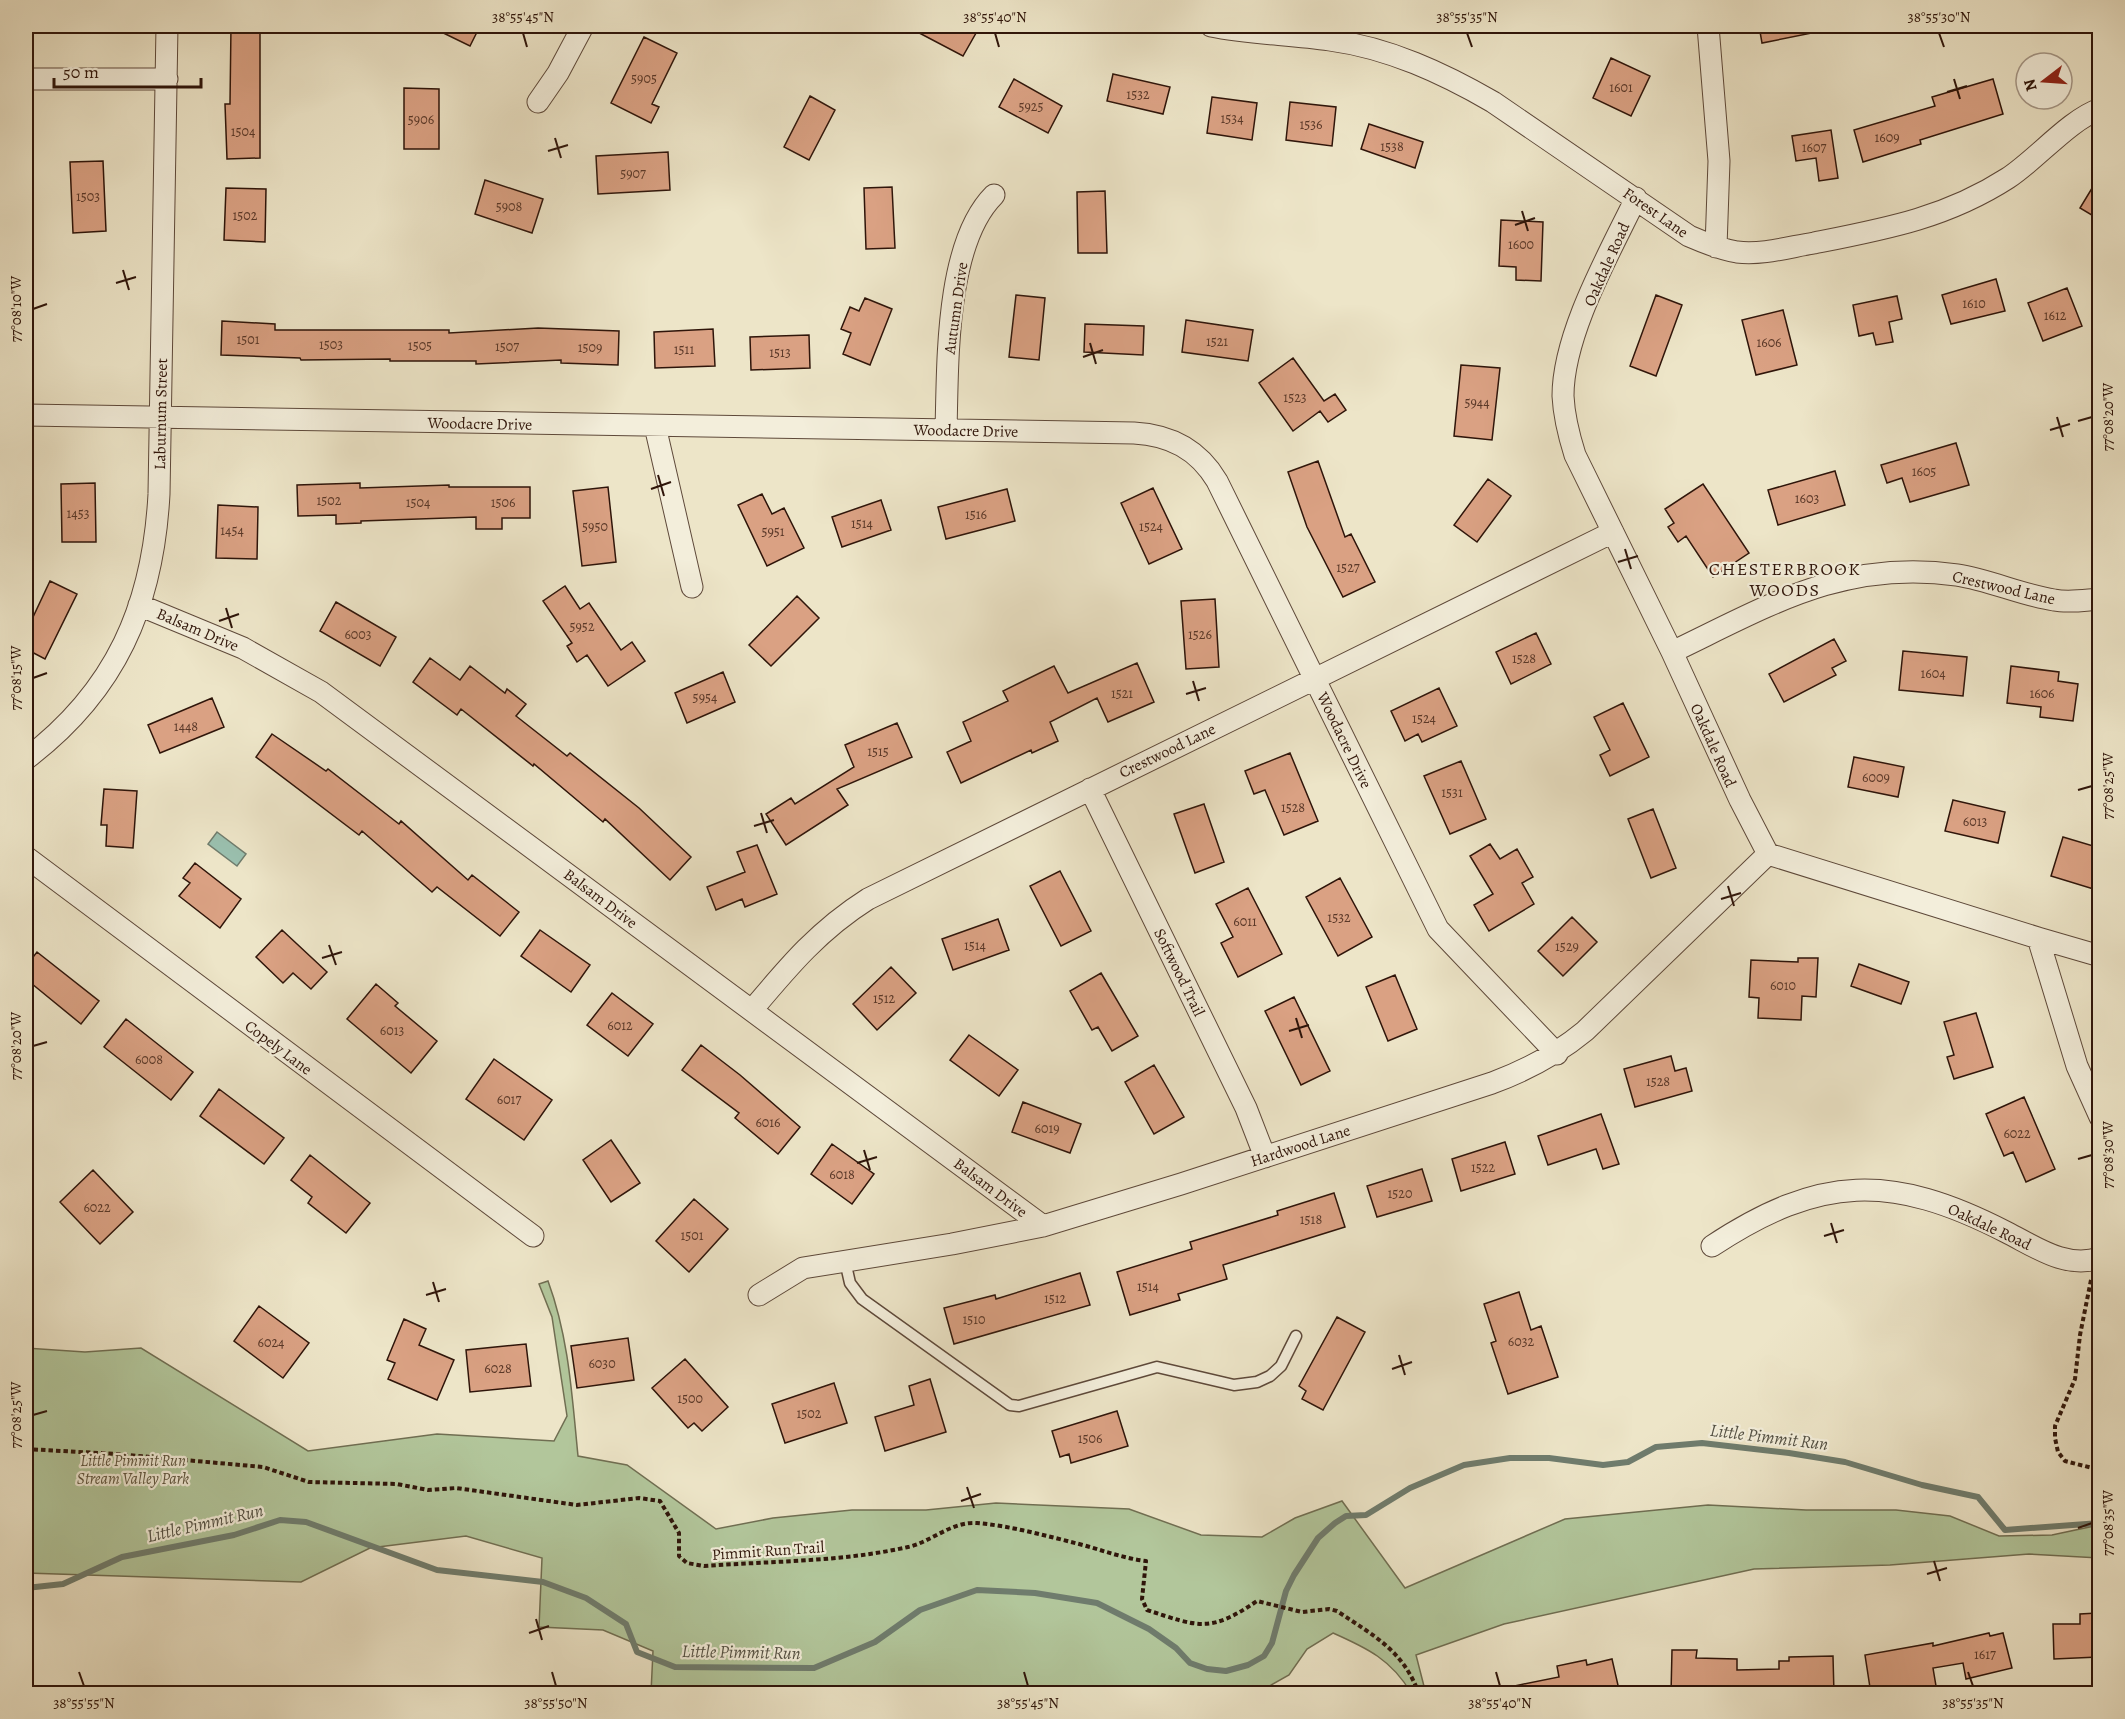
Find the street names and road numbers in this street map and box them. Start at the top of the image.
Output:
street label: Forest Lane [1618,182,1692,243]
street label: Oakdale Road [1579,219,1635,310]
street label: Autumn Drive [939,261,973,357]
street label: Laburnum Street [149,358,173,470]
street label: Woodacre Drive [426,412,533,436]
street label: Woodacre Drive [912,419,1019,443]
street label: Crestwood Lane [1950,565,2057,610]
street label: Balsam Drive [153,603,242,657]
street label: Woodacre Drive [1311,688,1377,792]
street label: Oakdale Road [1685,700,1742,791]
street label: Crestwood Lane [1116,718,1219,784]
street label: Balsam Drive [559,864,642,934]
street label: Softwood Trail [1148,925,1210,1020]
street label: Copely Lane [240,1015,317,1080]
street label: Hardwood Lane [1247,1119,1353,1172]
street label: Balsam Drive [949,1153,1032,1223]
street label: Oakdale Road [1944,1198,2035,1256]
street label: Pimmit Run Trail [711,1536,825,1566]

